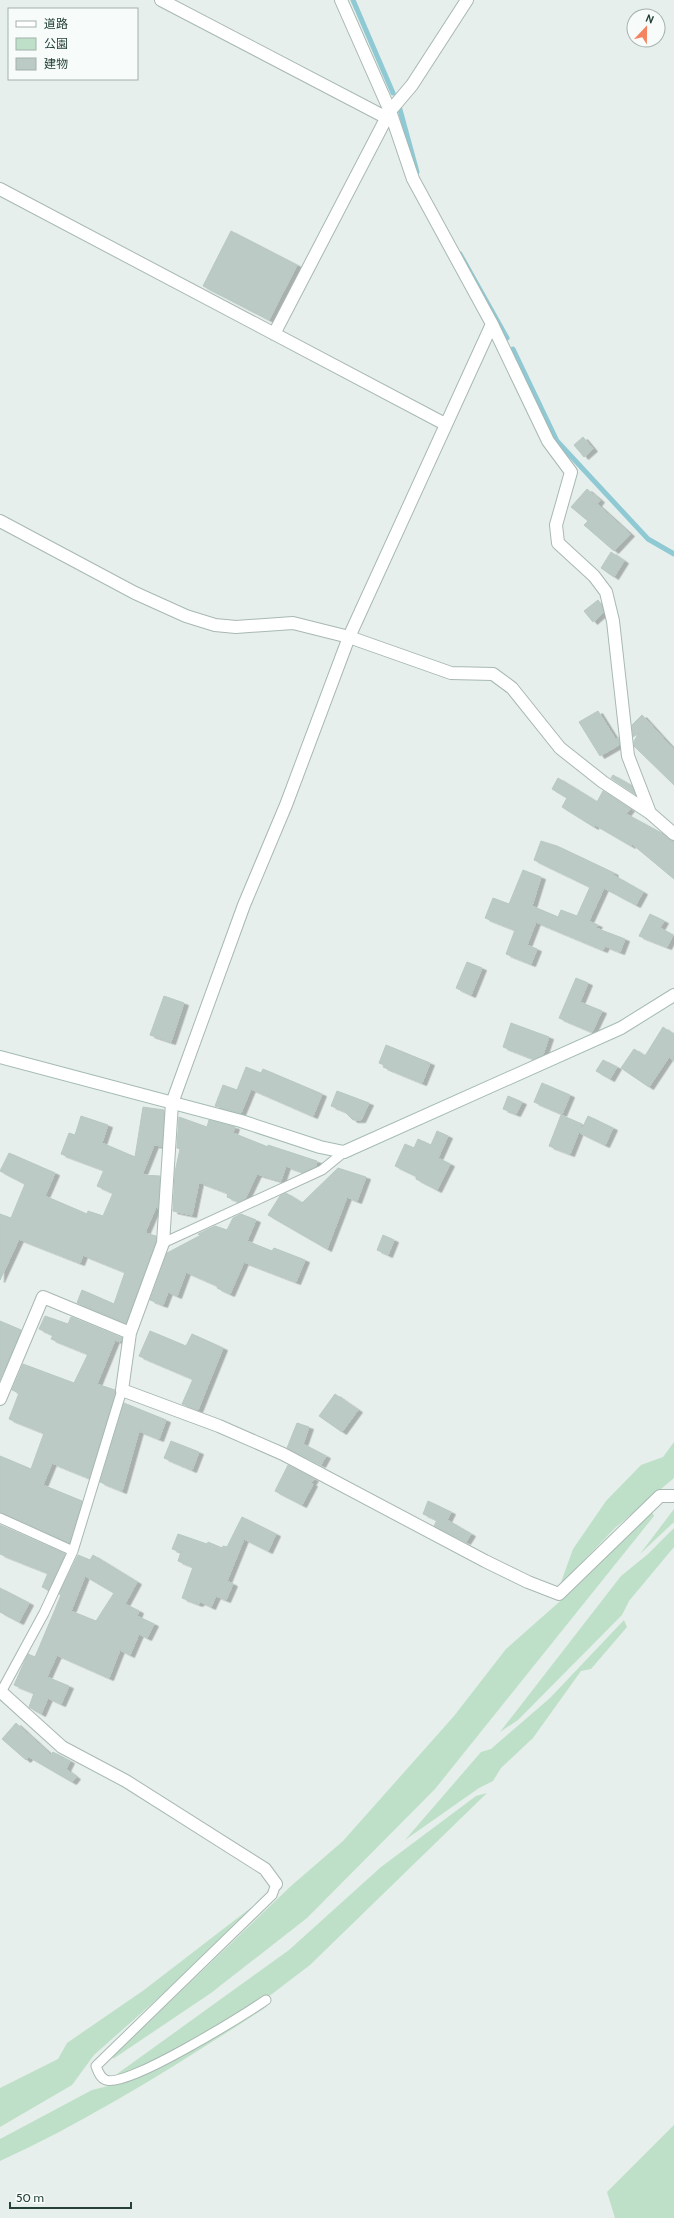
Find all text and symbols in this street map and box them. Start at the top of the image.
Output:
legend [8,8,138,80]
north arrow [626,8,666,48]
text: N [644,11,656,27]
text: 道路 [44,16,68,31]
text: 公園 [44,36,68,51]
text: 建物 [44,56,68,71]
scale bar [10,2184,131,2210]
text: 50 m [16,2190,44,2205]

